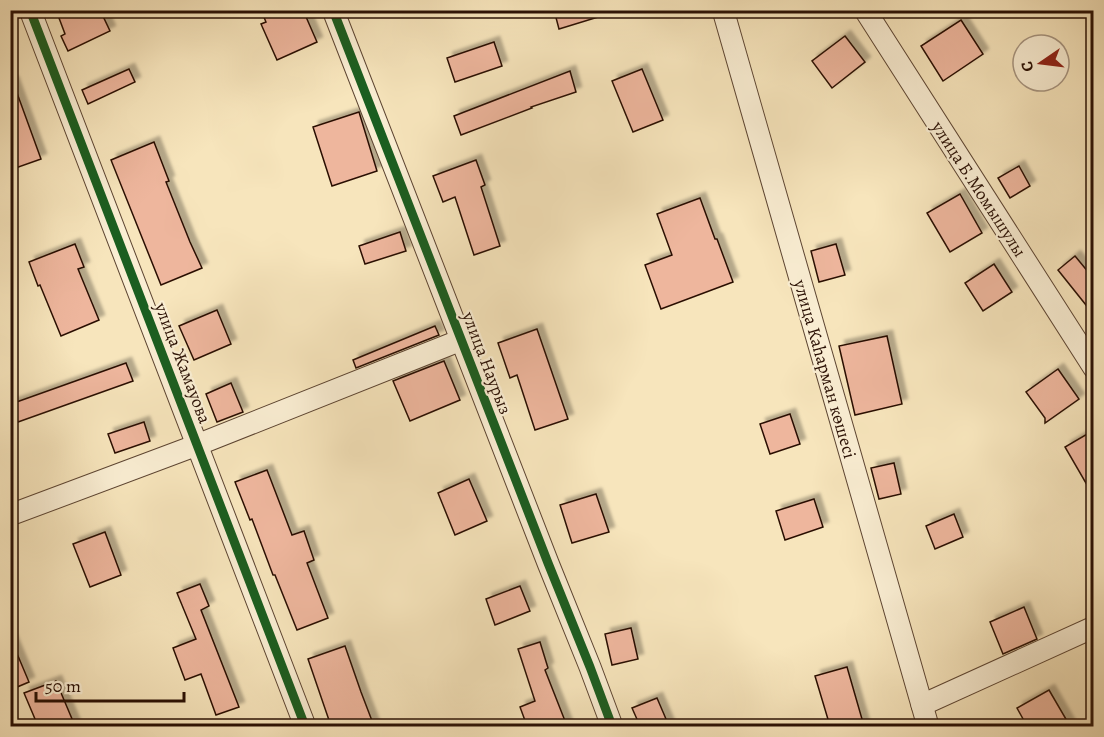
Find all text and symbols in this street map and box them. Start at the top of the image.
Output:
north arrow [1011,33,1071,93]
text: С [1016,59,1039,74]
street label: улица Б.Момышулы [926,116,1032,261]
street label: улица Каһарман көшесі [788,276,862,461]
street label: улица Жамауова [149,298,217,428]
street label: улица Наурыз [456,307,518,418]
scale bar [36,665,184,703]
text: 50 m [45,674,81,698]

